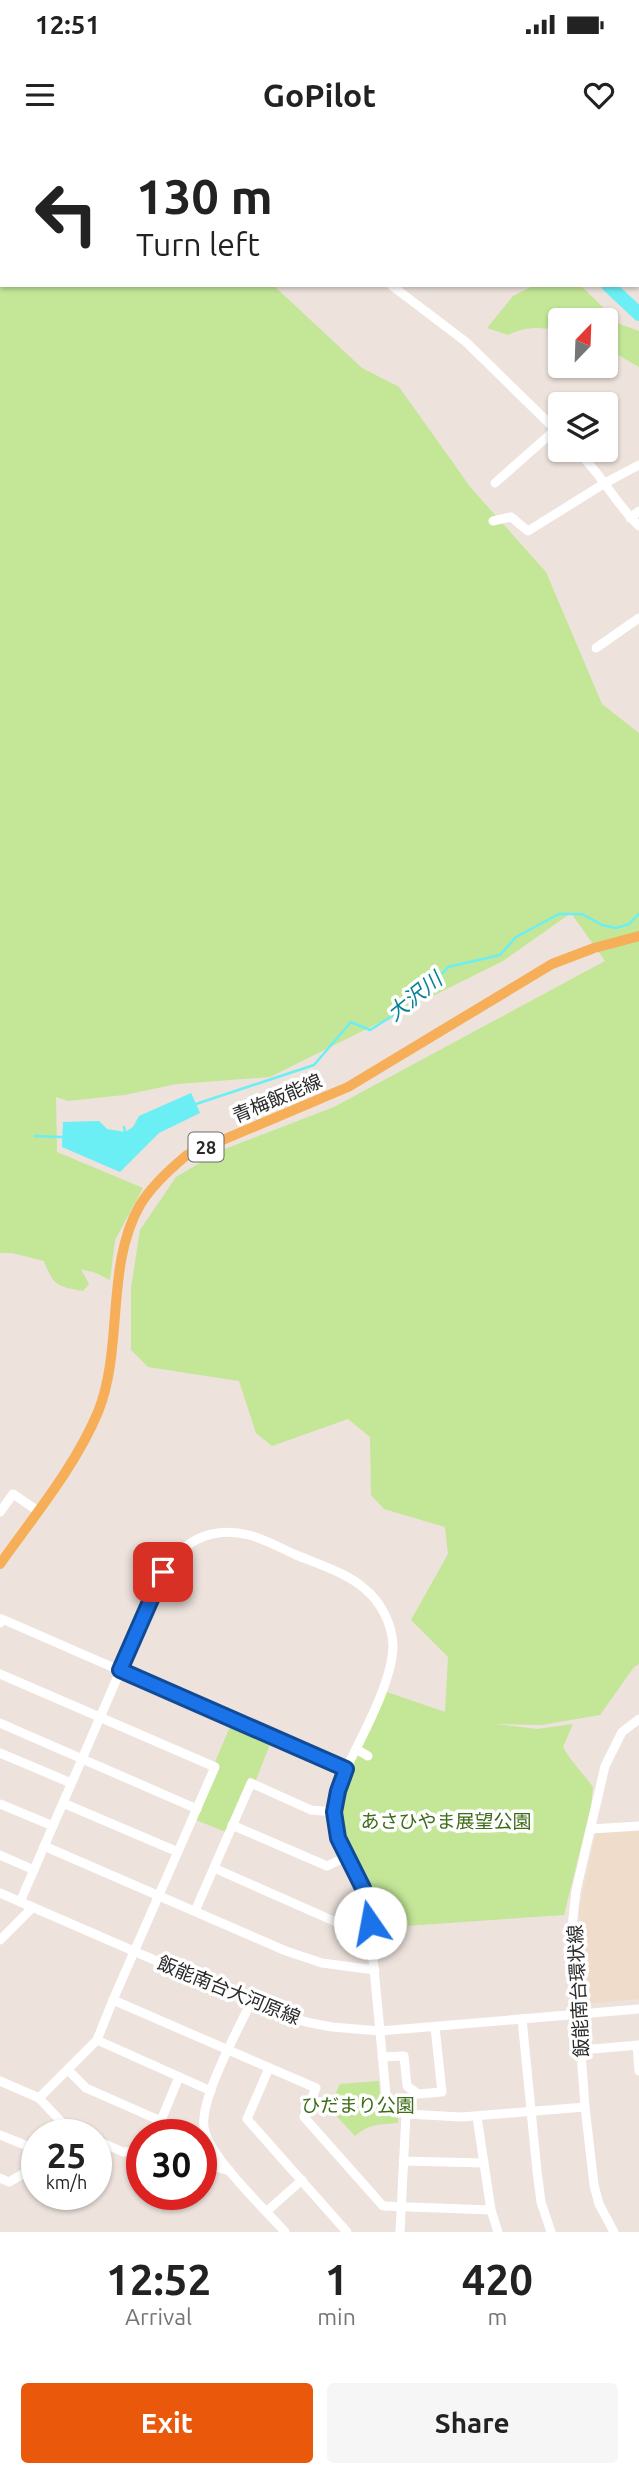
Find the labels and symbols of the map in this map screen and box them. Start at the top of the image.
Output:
north arrow [548,308,618,378]
water label: 大沢川 [382,966,448,1025]
street label: 青梅飯能線 [229,1069,325,1127]
road number: 28 [188,1132,224,1162]
pin [133,1542,193,1602]
park label: あさひやま展望公園 [360,1810,532,1832]
position arrow [333,1886,407,1960]
street label: 飯能南台環状線 [564,1924,592,2058]
street label: 飯能南台大河原線 [154,1951,304,2029]
park label: ひだまり公園 [301,2094,415,2116]
speed limit sign: 30 [126,2119,217,2210]

